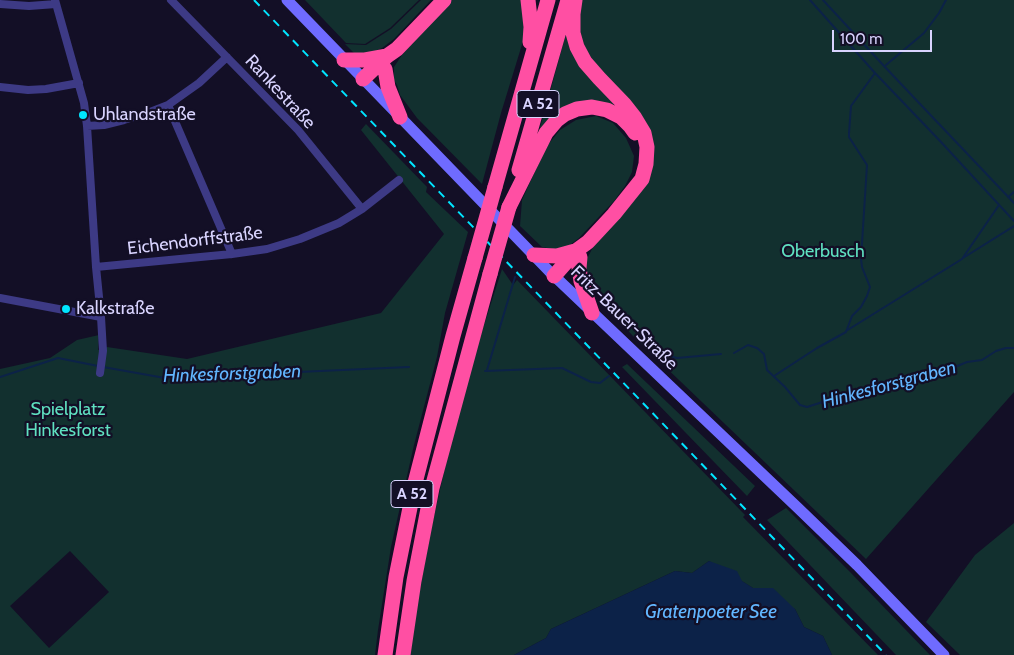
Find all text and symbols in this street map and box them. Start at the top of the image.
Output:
scale bar [834,20,934,52]
text: 100 m [840,30,882,48]
street label: Rankestraße [240,50,320,134]
road number: A 52 [517,90,559,118]
place label: Uhlandstraße [93,104,196,126]
marker: Uhlandstraße [77,109,89,121]
street label: Eichendorffstraße [126,222,264,260]
park label: Oberbusch [781,241,865,263]
street label: Fritz-Bauer-Straße [566,261,682,375]
place label: Kalkstraße [76,298,154,320]
marker: Kalkstraße [60,303,72,315]
water label: Hinkesforstgraben [819,356,959,414]
water label: Hinkesforstgraben [163,360,301,388]
park label: Spielplatz Hinkesforst [25,399,111,442]
road number: A 52 [391,480,433,508]
water label: Gratenpoeter See [645,601,777,623]

